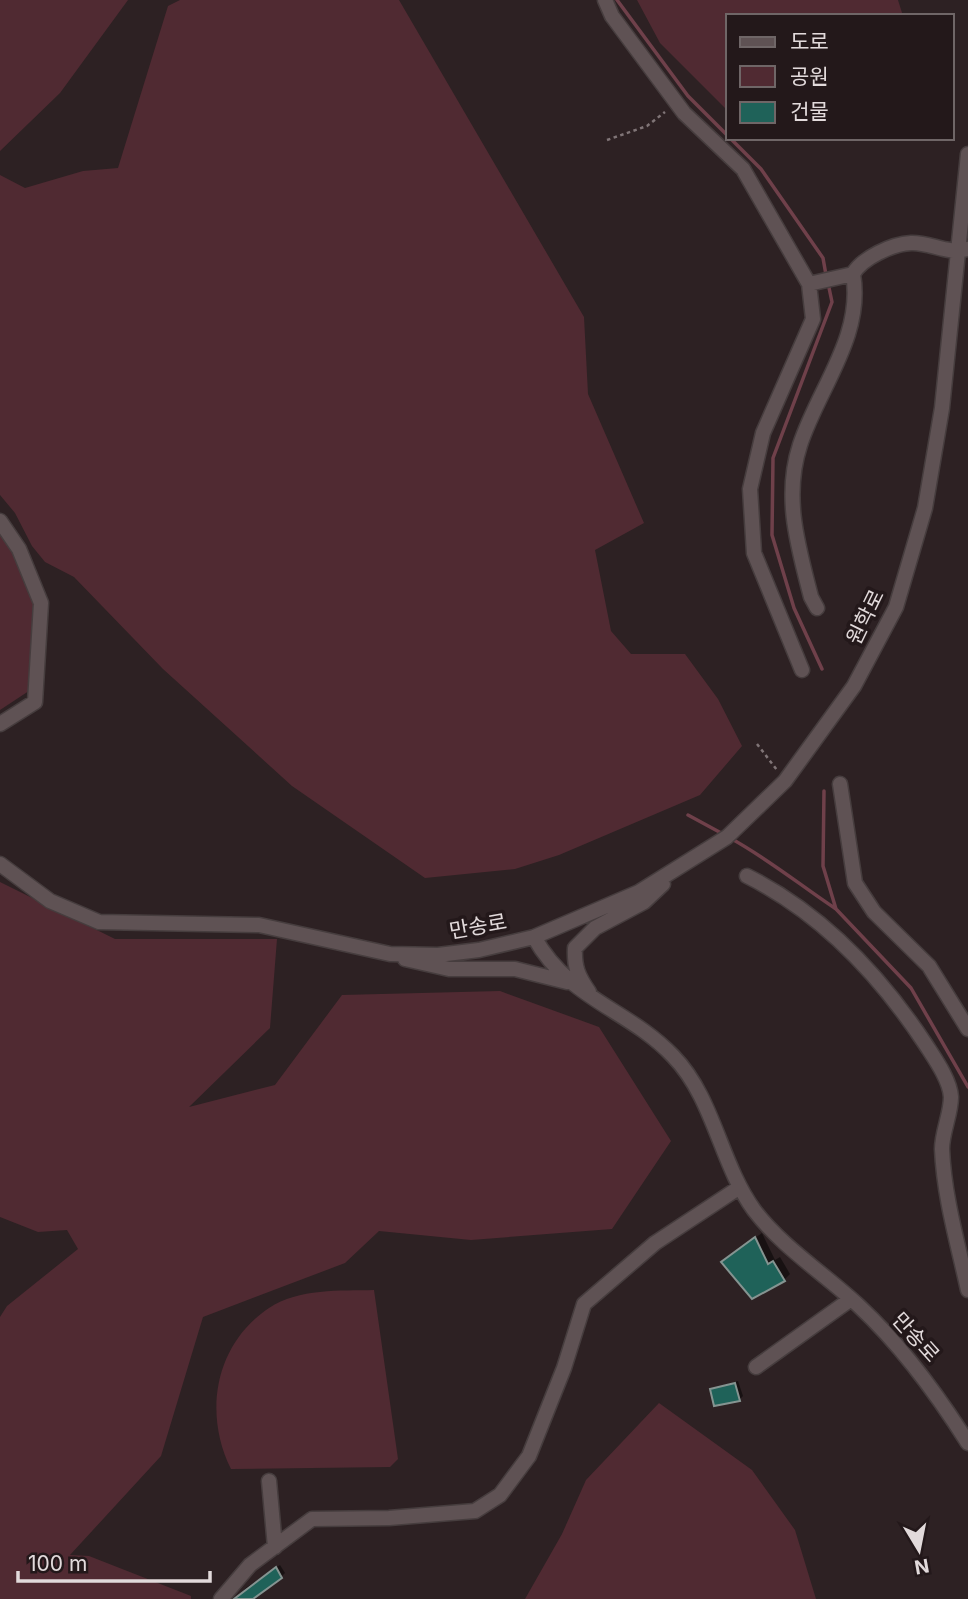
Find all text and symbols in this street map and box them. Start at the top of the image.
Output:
legend [726,14,954,140]
text: 도로 [790,29,829,54]
text: 공원 [790,64,829,89]
text: 건물 [790,99,829,124]
street label: 원학로 [841,585,889,649]
street label: 만송로 [447,909,509,943]
street label: 만송로 [887,1307,945,1367]
north arrow [884,1515,954,1585]
scale bar [18,1540,210,1584]
text: 100 m [28,1551,87,1576]
text: N [913,1554,931,1579]

